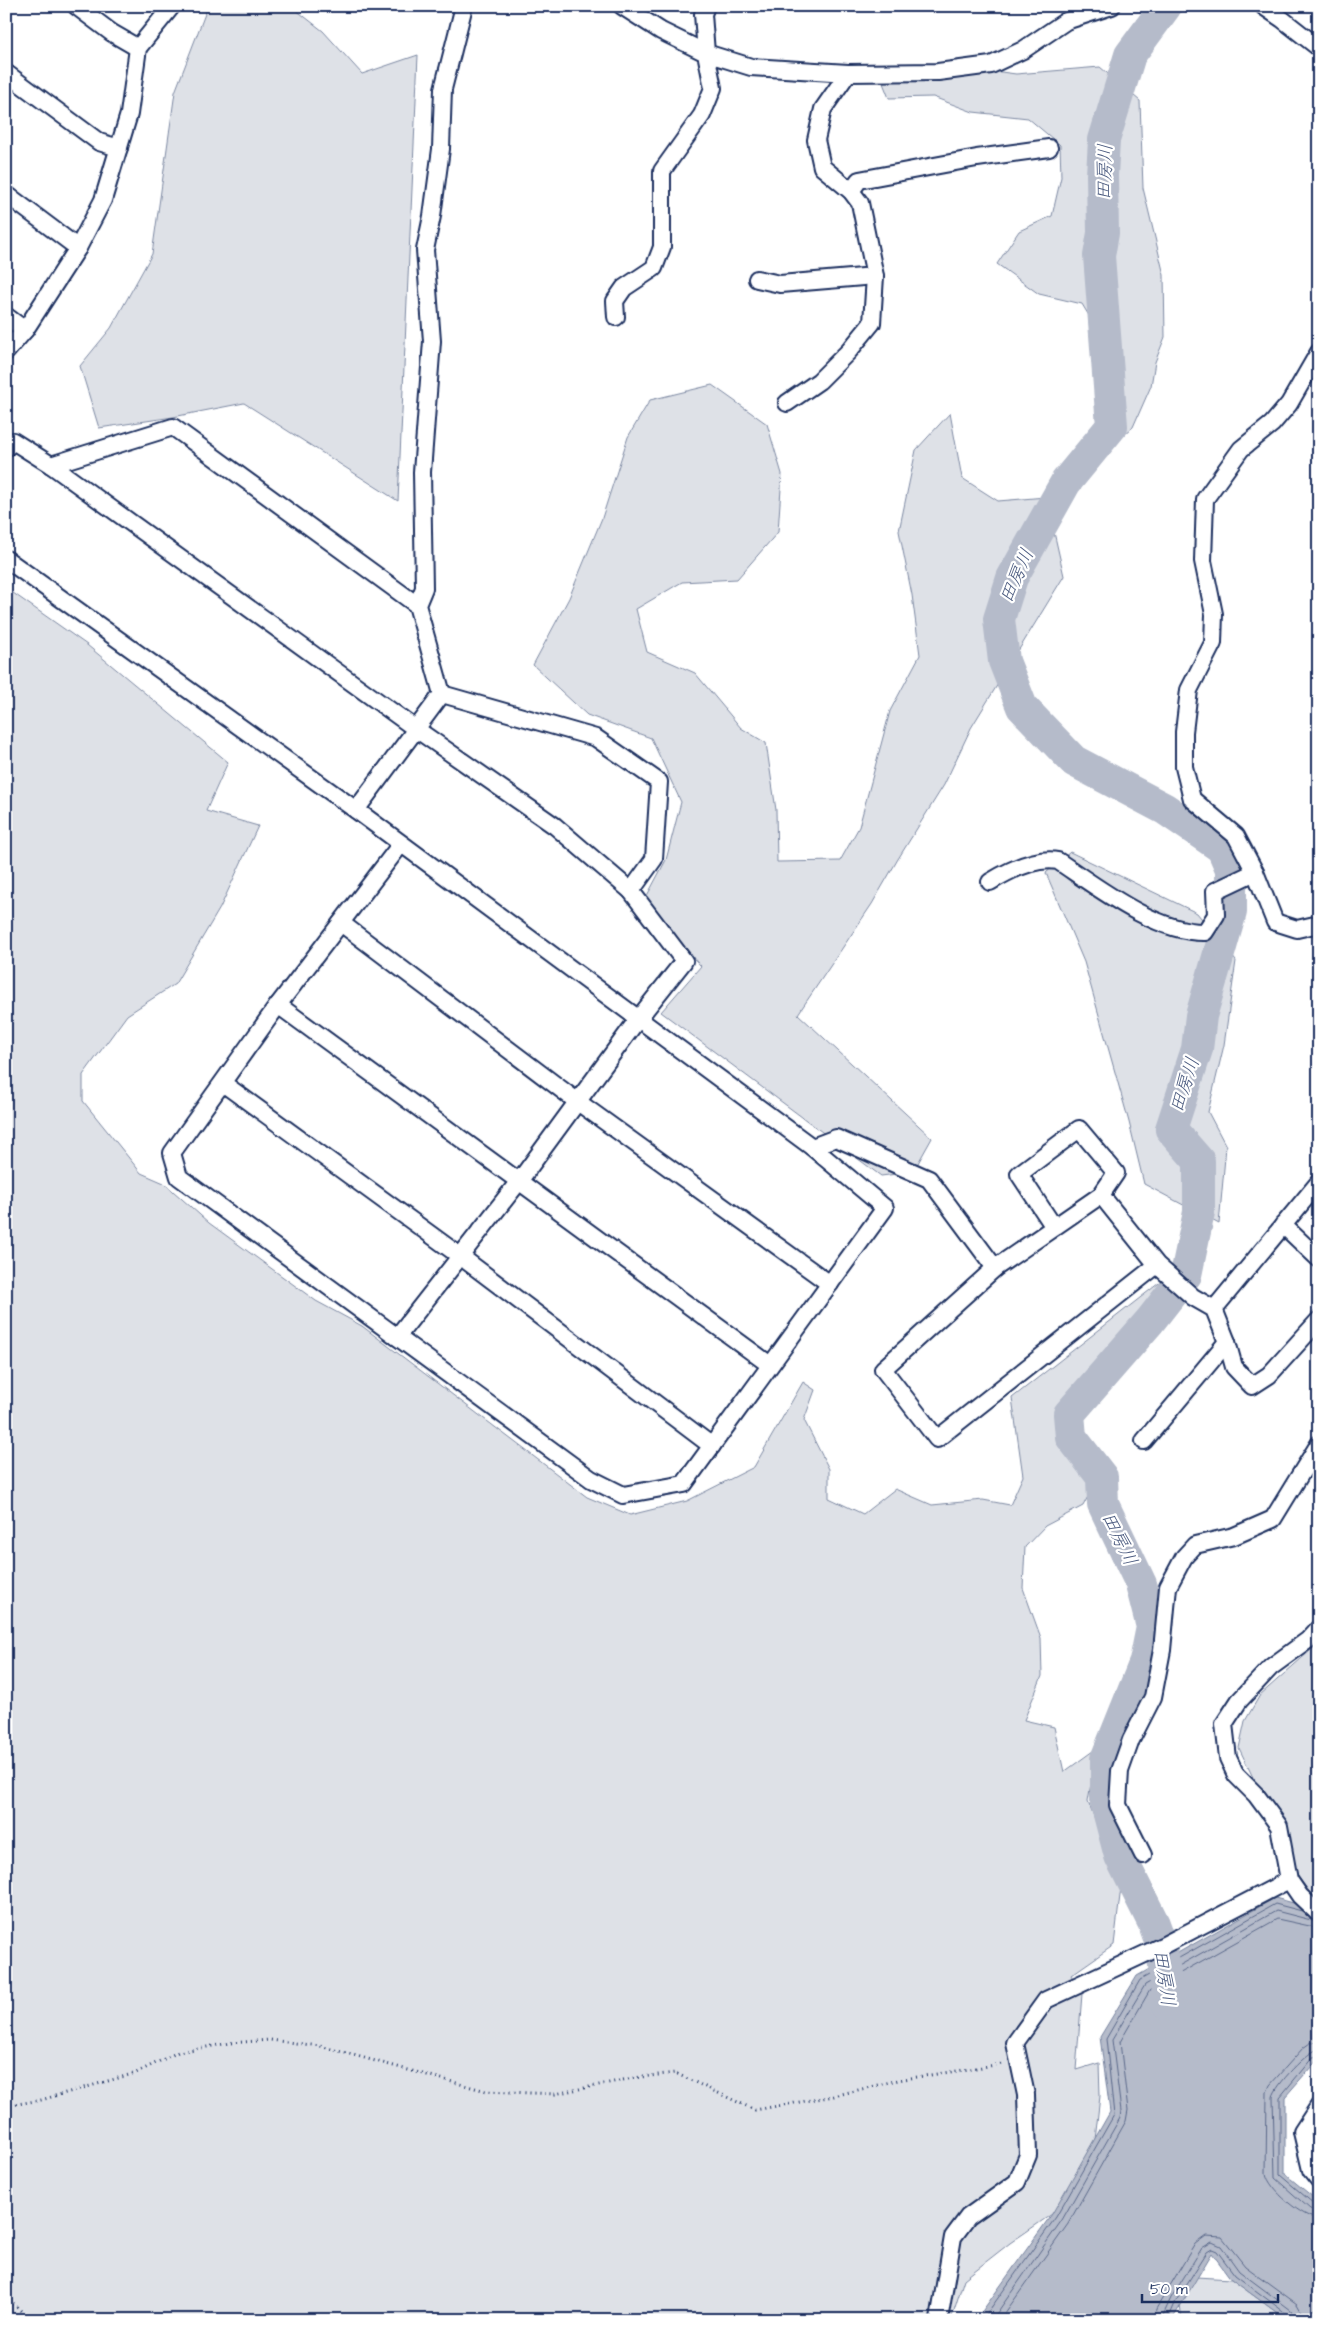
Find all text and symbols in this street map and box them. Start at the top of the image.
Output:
water label: 田房川 [1091,143,1119,201]
water label: 田房川 [993,544,1041,608]
water label: 田房川 [1163,1054,1207,1116]
water label: 田房川 [1094,1507,1144,1571]
water label: 田房川 [1147,1948,1181,2008]
scale bar [1142,2271,1279,2303]
text: 50 m [1150,2279,1188,2300]

